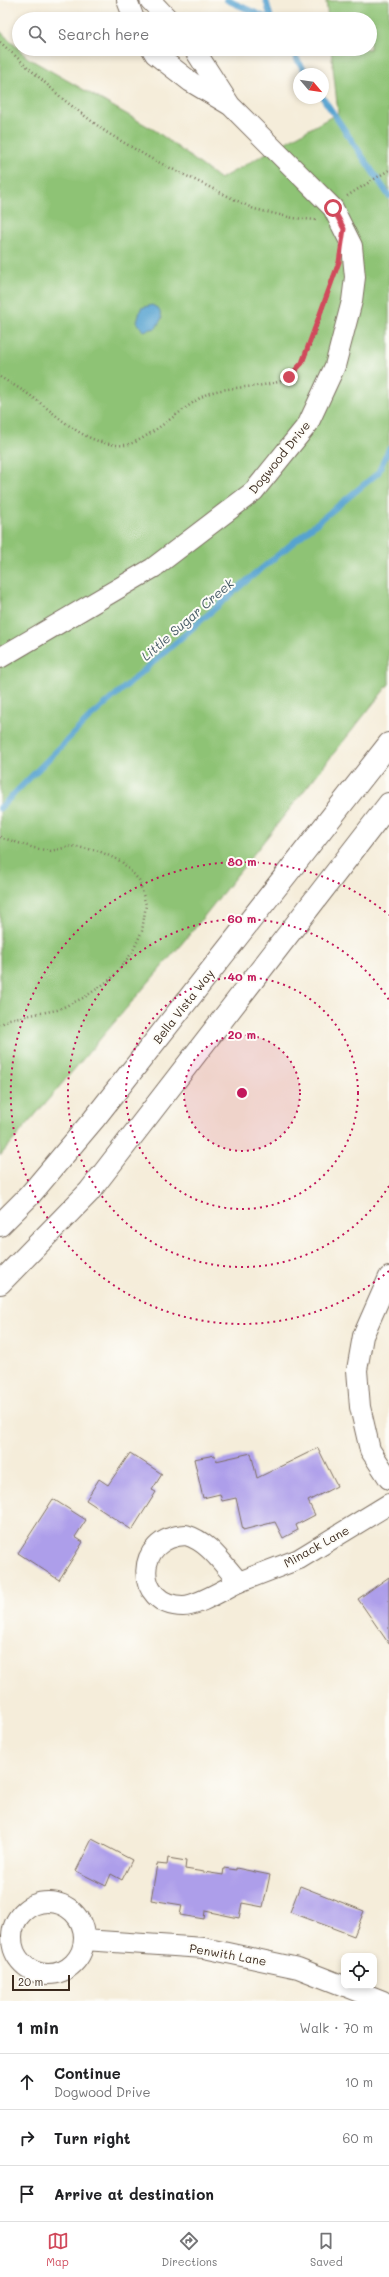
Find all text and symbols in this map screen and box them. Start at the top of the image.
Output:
search box [12,12,377,56]
icon: search [26,23,48,45]
text: Search here [58,24,149,44]
north arrow [293,68,329,104]
route start [324,199,342,217]
route end [280,368,298,386]
street label: Dogwood Drive [245,417,313,497]
water label: Little Sugar Creek [137,573,238,664]
text: 80 m [227,853,257,869]
text: 60 m [228,910,256,926]
street label: Bella Vista Way [149,965,217,1047]
text: 40 m [227,968,257,984]
text: 20 m [228,1026,256,1042]
centre of rings [235,1086,249,1100]
street label: Minack Lane [280,1521,352,1571]
street label: Penwith Lane [188,1939,268,1969]
map controls [341,1953,377,1989]
button: locate [341,1953,377,1989]
scale bar [12,1973,70,1992]
text: 20 m [18,1974,43,1989]
text: 1 min [16,2016,59,2038]
text: Walk · 70 m [300,2019,373,2036]
text: Continue [54,2063,121,2083]
icon: ahead [16,2071,38,2093]
text: 10 m [345,2073,373,2090]
text: Dogwood Drive [54,2083,150,2100]
icon: right [16,2127,38,2149]
text: Turn right [54,2128,131,2148]
text: 60 m [343,2129,373,2146]
icon: arrive [16,2183,38,2205]
text: Arrive at destination [54,2184,214,2204]
tab: Map [46,2230,69,2269]
tab: Directions [161,2230,217,2269]
tab: Saved [310,2230,343,2269]

